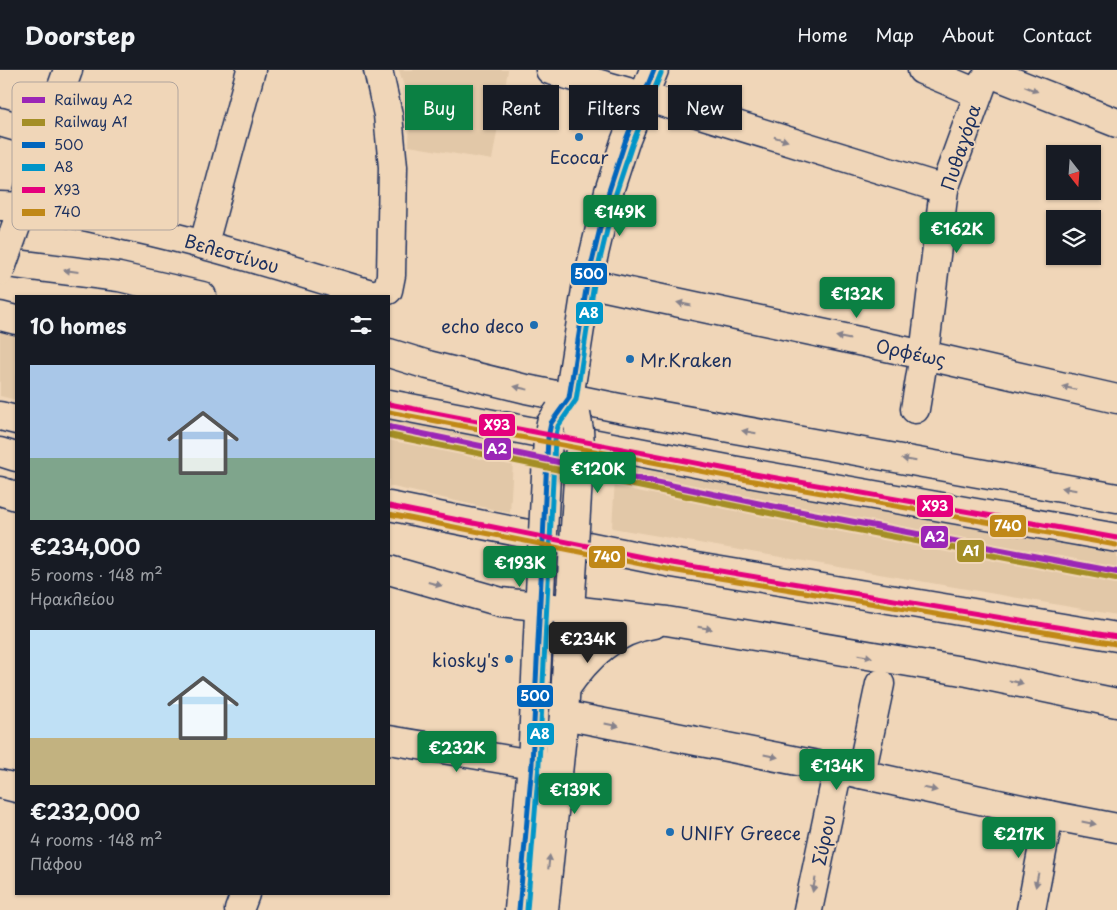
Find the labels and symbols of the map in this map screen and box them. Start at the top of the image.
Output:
legend [12,82,178,230]
one-way arrow [1024,85,1039,93]
text: Railway A2 [54,89,133,110]
street label: Πυθαγόρα [933,100,987,194]
text: Railway A1 [54,111,127,132]
marker: Ecocar [573,131,585,143]
text: 500 [54,134,83,155]
one-way arrow [774,136,789,144]
place label: Ecocar [550,143,609,170]
north arrow [1046,145,1101,200]
text: A8 [54,156,73,177]
text: X93 [54,179,80,200]
pin: €149K [585,194,655,237]
text: 740 [54,201,81,222]
pin: €162K [922,212,992,254]
street label: Βελεστίνου [182,227,282,279]
line badge: 500 [570,262,608,286]
text: 500 [574,263,604,284]
one-way arrow [62,267,78,275]
pin: €132K [822,276,892,319]
one-way arrow [676,300,691,308]
line badge: A8 [575,301,604,325]
text: A8 [579,302,599,323]
place label: echo deco [441,312,524,339]
marker: echo deco [528,319,540,331]
street label: Ορφέως [873,331,949,373]
one-way arrow [835,334,850,342]
place label: Mr.Kraken [640,346,732,373]
marker: Mr.Kraken [624,353,636,365]
one-way arrow [513,384,528,392]
one-way arrow [1062,384,1077,392]
line badge: X93 [478,413,516,437]
text: X93 [483,414,510,435]
one-way arrow [741,427,757,435]
line badge: A2 [483,437,512,461]
text: A2 [487,438,508,459]
pin: €120K [563,452,633,494]
one-way arrow [901,456,917,464]
one-way arrow [1061,485,1077,493]
line badge: X93 [916,494,954,518]
text: X93 [921,495,948,516]
line badge: 740 [989,514,1027,538]
text: 740 [994,515,1022,536]
line badge: A2 [920,525,949,549]
text: A2 [925,526,946,547]
line badge: A1 [956,539,985,563]
text: A1 [963,540,979,561]
line badge: 740 [588,545,626,569]
pin: €193K [485,546,555,588]
text: 740 [593,546,621,567]
one-way arrow [428,580,443,588]
pin: €234K [553,622,623,664]
one-way arrow [698,625,714,633]
place label: kiosky's [432,646,499,673]
one-way arrow [858,652,874,660]
marker: kiosky's [503,653,515,665]
one-way arrow [1009,678,1024,686]
line badge: 500 [516,684,554,708]
text: 500 [520,685,550,706]
one-way arrow [604,721,620,729]
line badge: A8 [526,722,555,746]
text: A8 [530,723,550,744]
pin: €232K [422,730,492,773]
pin: €134K [802,748,872,791]
one-way arrow [763,752,779,760]
pin: €139K [540,772,610,815]
one-way arrow [922,785,938,793]
street label: Σύρου [804,812,842,868]
pin: €217K [984,816,1054,859]
place label: UNIFY Greece [680,819,801,846]
one-way arrow [1081,819,1097,827]
marker: UNIFY Greece [664,826,676,838]
one-way arrow [545,853,553,869]
one-way arrow [1033,872,1041,887]
one-way arrow [809,878,817,894]

